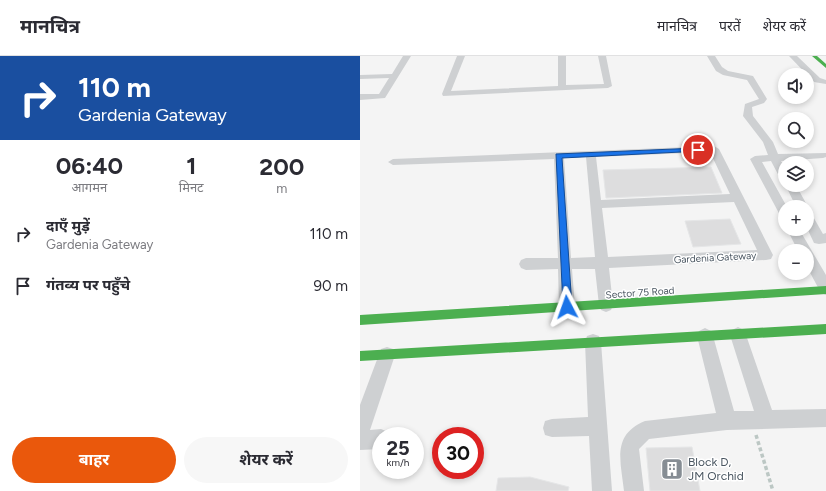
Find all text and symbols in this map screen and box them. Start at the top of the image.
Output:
text: मानचित्र [20,15,80,38]
text: मानचित्र [657,18,697,35]
text: परतें [719,18,741,35]
text: शेयर करें [763,18,806,35]
map controls [778,68,814,280]
button: sound [778,68,814,104]
text: 110 m [78,70,151,104]
icon: right [12,72,64,124]
text: Gardenia Gateway [78,104,227,126]
button: search [778,112,814,148]
pin [681,133,715,167]
icon: arrive [687,139,709,161]
text: 06:40 [56,151,123,180]
text: 1 [186,151,196,180]
text: 200 [259,152,304,181]
button: layers [778,156,814,192]
text: आगमन [72,180,107,195]
text: मिनट [179,180,204,195]
text: m [276,181,287,196]
button: + [778,200,814,236]
text: दाएँ मुड़ें [46,217,90,235]
icon: right [12,223,34,245]
text: 110 m [310,225,348,243]
text: Gardenia Gateway [46,237,153,252]
button: − [778,244,814,280]
street label: Gardenia Gateway [673,249,757,266]
icon: arrive [12,275,34,297]
text: गंतव्य पर पहुँचे [46,276,130,294]
text: 90 m [313,277,348,295]
street label: Sector 75 Road [605,284,675,301]
position arrow [546,286,588,328]
speed limit sign: 30 [432,427,484,479]
text: 25 [386,436,410,460]
button: बाहर [12,437,176,483]
button: शेयर करें [184,437,348,483]
place label: Block D, JM Orchid [688,455,744,483]
text: km/h [387,456,409,469]
building icon: Block D, JM Orchid [659,456,685,482]

